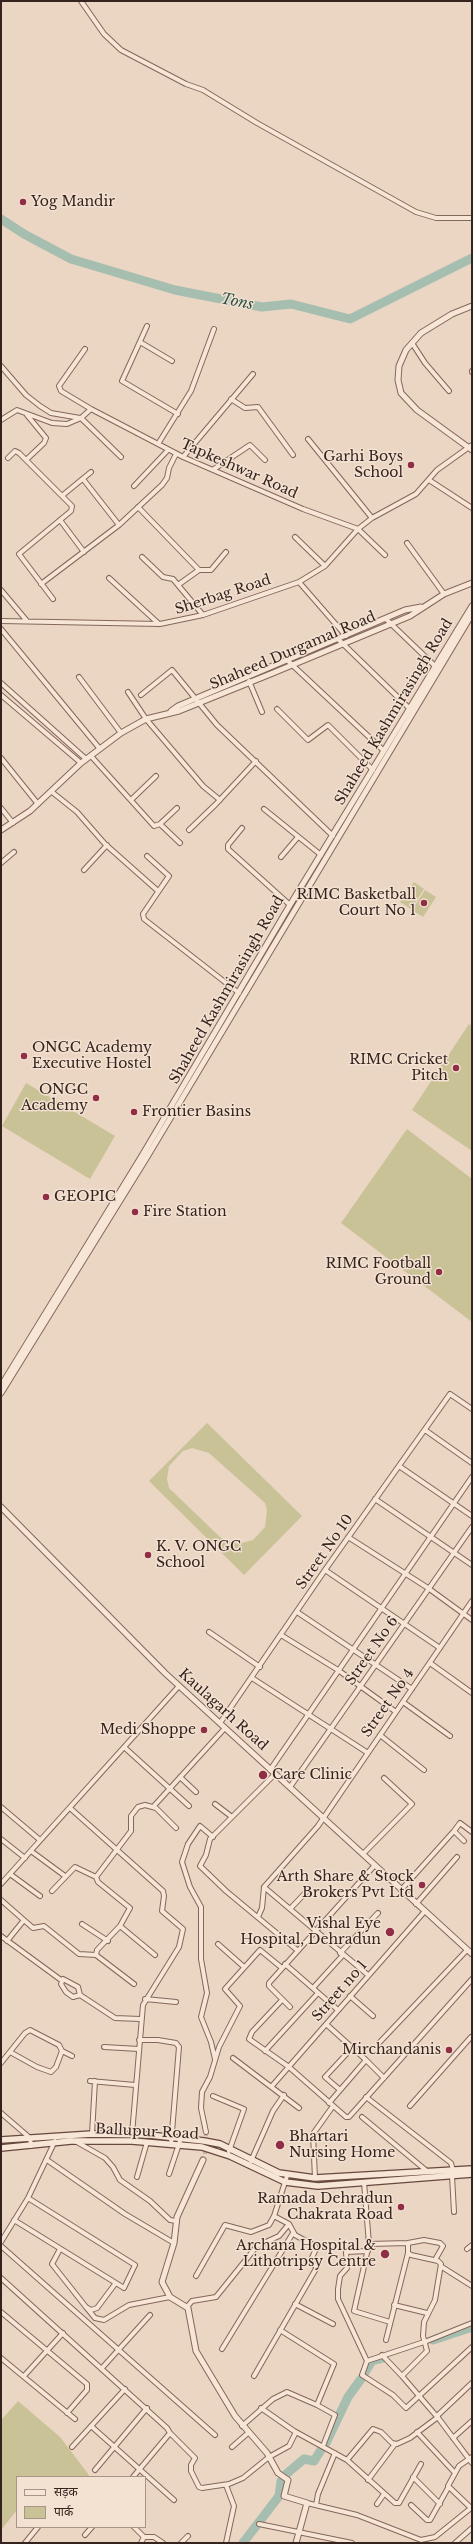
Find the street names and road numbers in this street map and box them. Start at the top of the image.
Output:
street label: Tapkeshwar Road [178,436,300,502]
street label: Sherbag Road [173,572,273,618]
street label: Shaheed Durgamal Road [207,608,379,694]
street label: Shaheed Kashmirasingh Road [332,616,456,808]
street label: Shaheed Kashmirasingh Road [166,893,288,1087]
street label: Street No 10 [293,1511,357,1593]
street label: Street No 6 [342,1613,402,1689]
street label: Kaulagarh Road [175,1666,271,1754]
street label: Street No 4 [358,1666,418,1740]
street label: Street no 1 [309,1957,371,2025]
street label: Ballupur Road [95,2121,199,2143]

